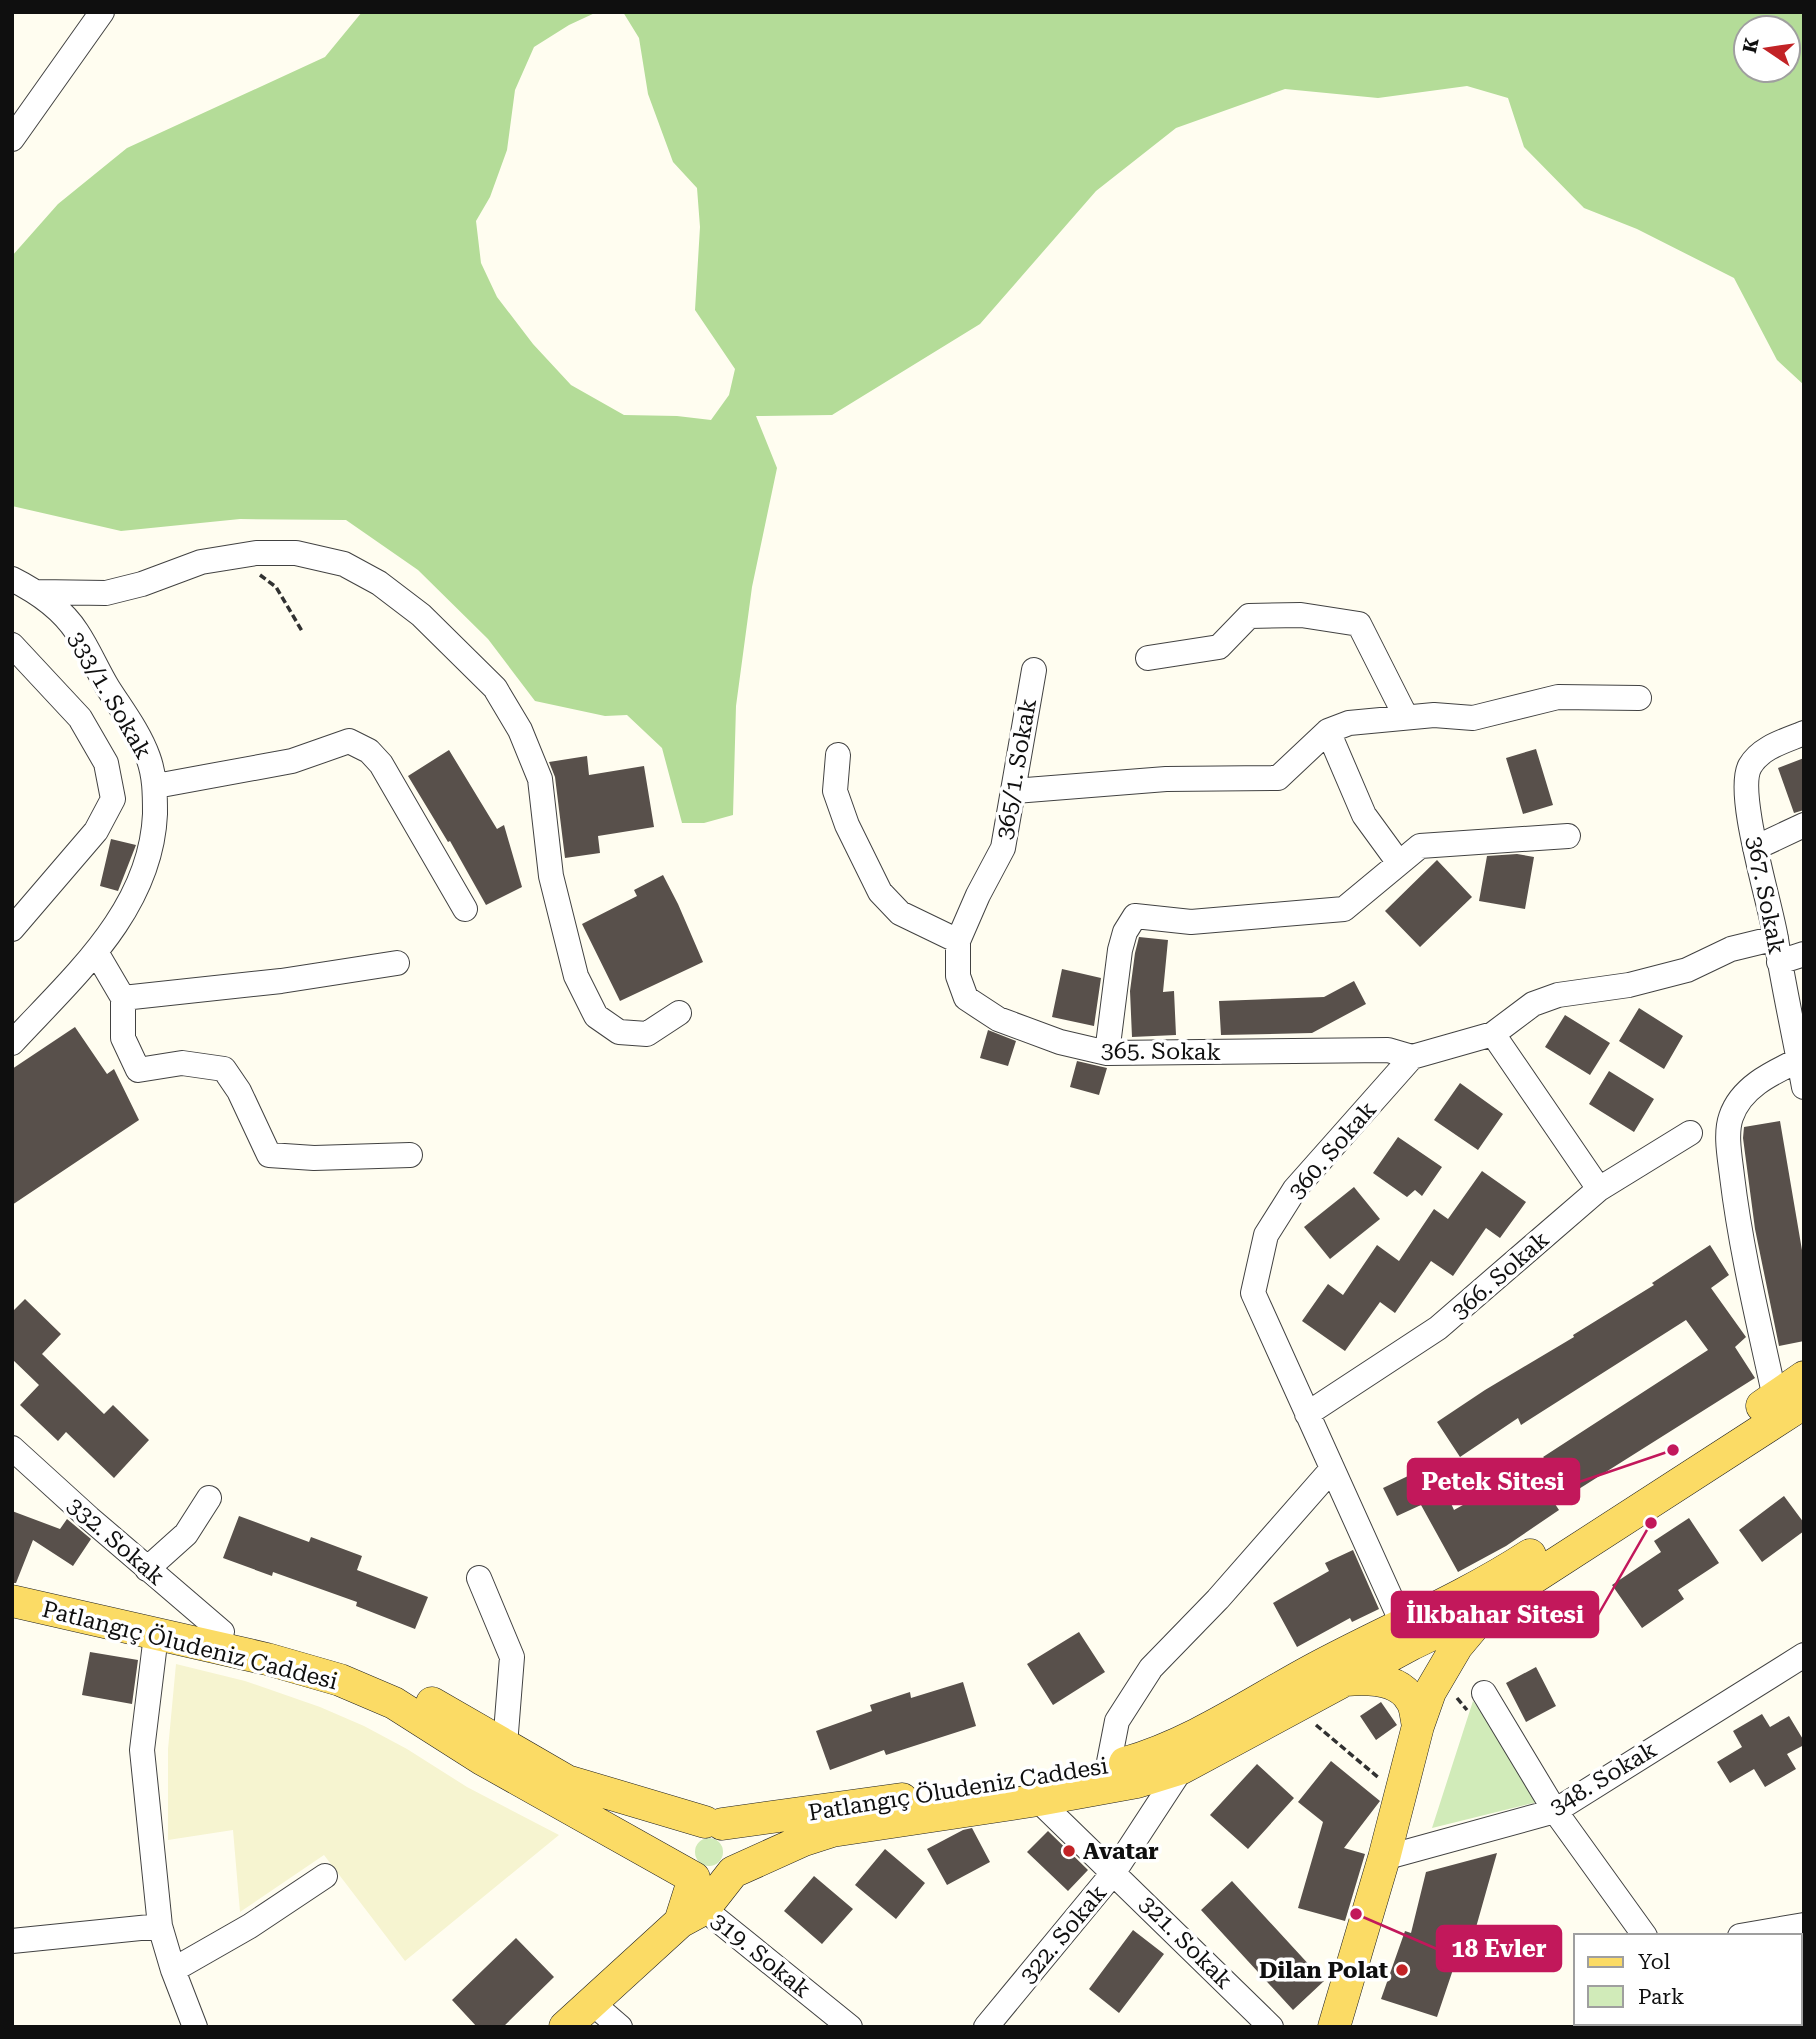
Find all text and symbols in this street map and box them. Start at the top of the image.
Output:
north arrow [1732,14,1802,84]
text: K [1738,35,1764,55]
street label: 333/1. Sokak [62,627,157,764]
street label: 365/1. Sokak [991,696,1042,842]
street label: 367. Sokak [1741,834,1790,957]
street label: 365. Sokak [1101,1037,1222,1066]
street label: 360. Sokak [1283,1096,1382,1204]
street label: 366. Sokak [1446,1226,1555,1325]
callout: Petek Sitesi [1408,1459,1579,1504]
text: Petek Sitesi [1421,1468,1565,1496]
street label: 332. Sokak [62,1492,170,1591]
callout: İlkbahar Sitesi [1392,1592,1598,1637]
street label: Patlangıç Öludeniz Caddesi [39,1596,340,1695]
text: İlkbahar Sitesi [1406,1600,1584,1629]
street label: 348. Sokak [1545,1736,1662,1821]
street label: Patlangıç Öludeniz Caddesi [806,1752,1110,1827]
place label: Avatar [1083,1838,1159,1865]
marker: Avatar [1061,1843,1077,1859]
street label: 322. Sokak [1014,1879,1113,1989]
street label: 321. Sokak [1134,1890,1238,1995]
street label: 319. Sokak [706,1907,816,2004]
callout: 18 Evler [1437,1926,1561,1971]
legend [1574,1934,1802,2025]
text: 18 Evler [1451,1935,1547,1963]
text: Yol [1638,1950,1671,1974]
place label: Dilan Polat [1259,1957,1388,1984]
marker: Dilan Polat [1394,1962,1410,1978]
text: Park [1638,1985,1684,2009]

